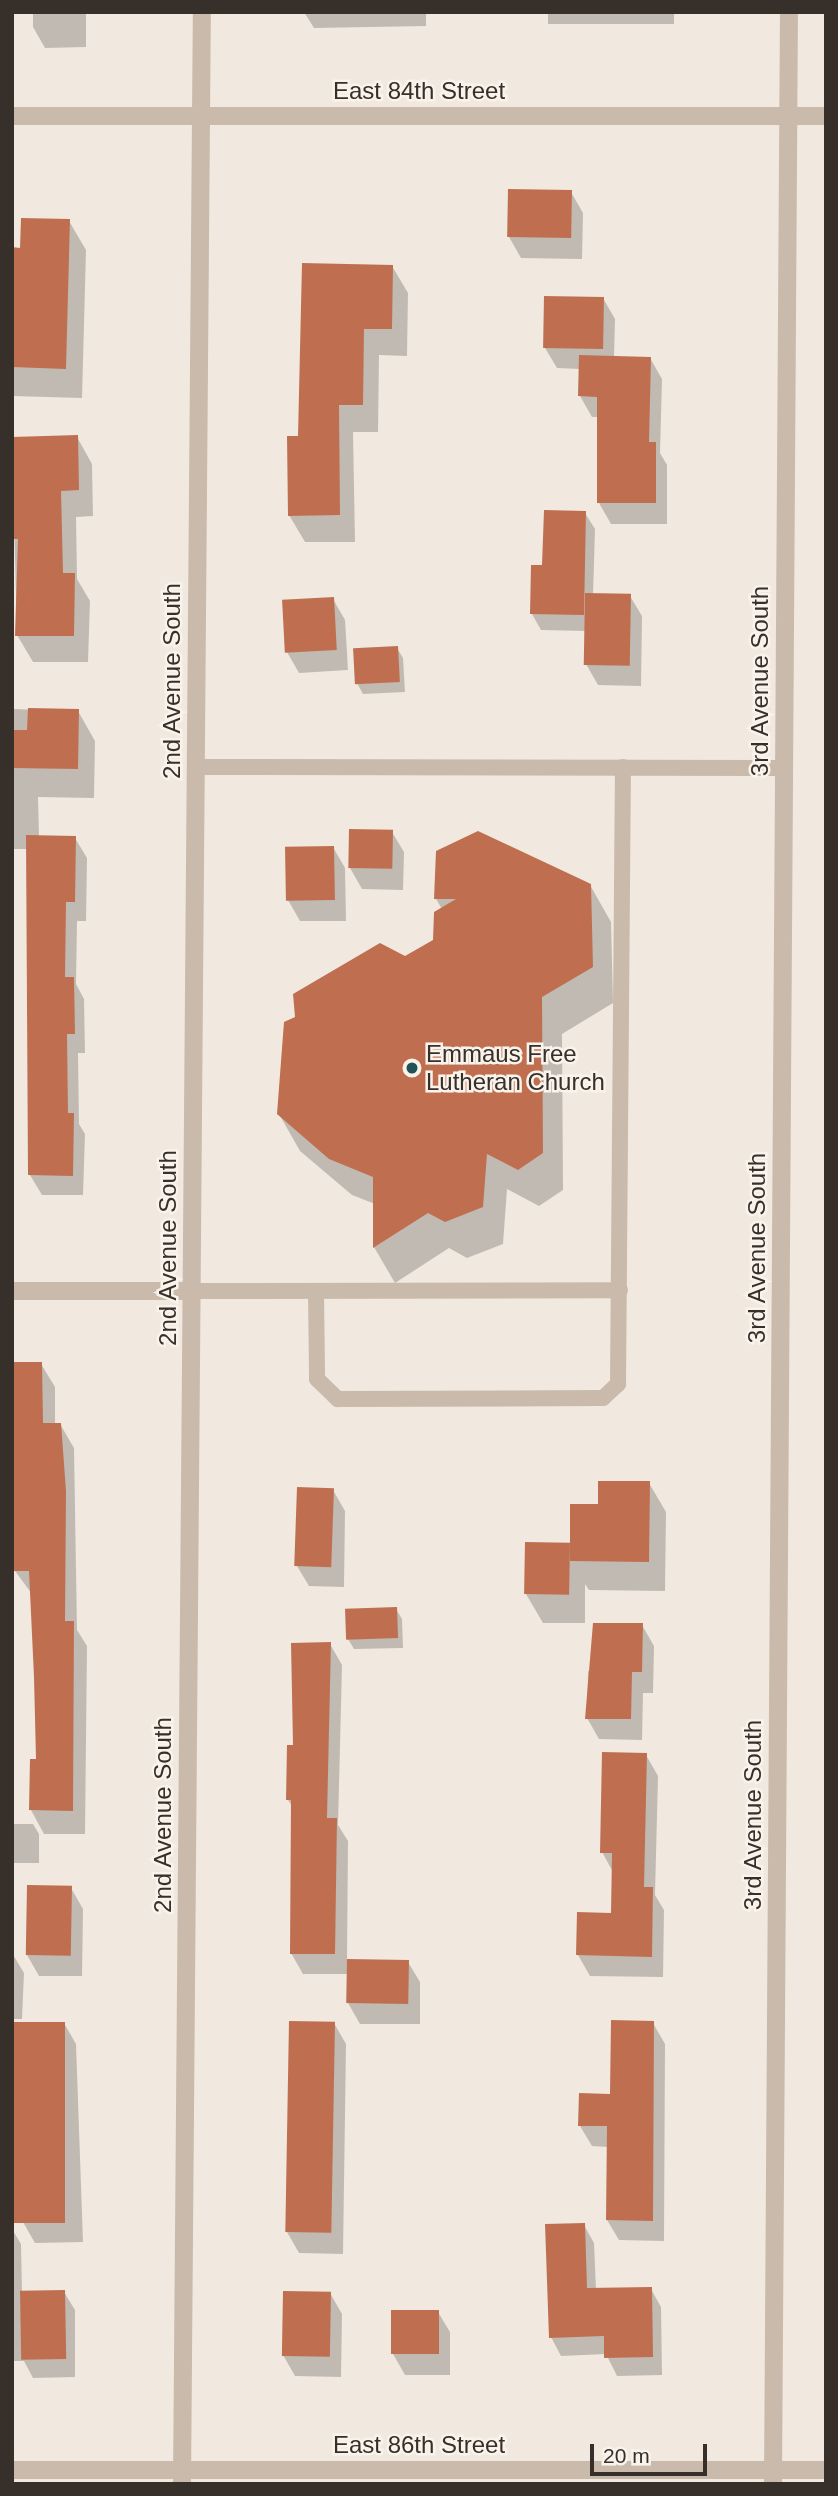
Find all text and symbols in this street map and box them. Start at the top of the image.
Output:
street label: East 84th Street [333,77,505,105]
street label: 2nd Avenue South [158,582,186,780]
street label: 3rd Avenue South [746,585,774,777]
place label: Emmaus Free Lutheran Church [426,1040,605,1096]
marker: Emmaus Free Lutheran Church [404,1060,420,1076]
street label: 2nd Avenue South [154,1149,182,1347]
street label: 3rd Avenue South [743,1152,771,1344]
street label: 2nd Avenue South [149,1716,177,1914]
street label: 3rd Avenue South [739,1719,767,1911]
scale bar [593,2430,710,2474]
street label: East 86th Street [333,2431,505,2459]
text: 20 m [603,2444,650,2467]

